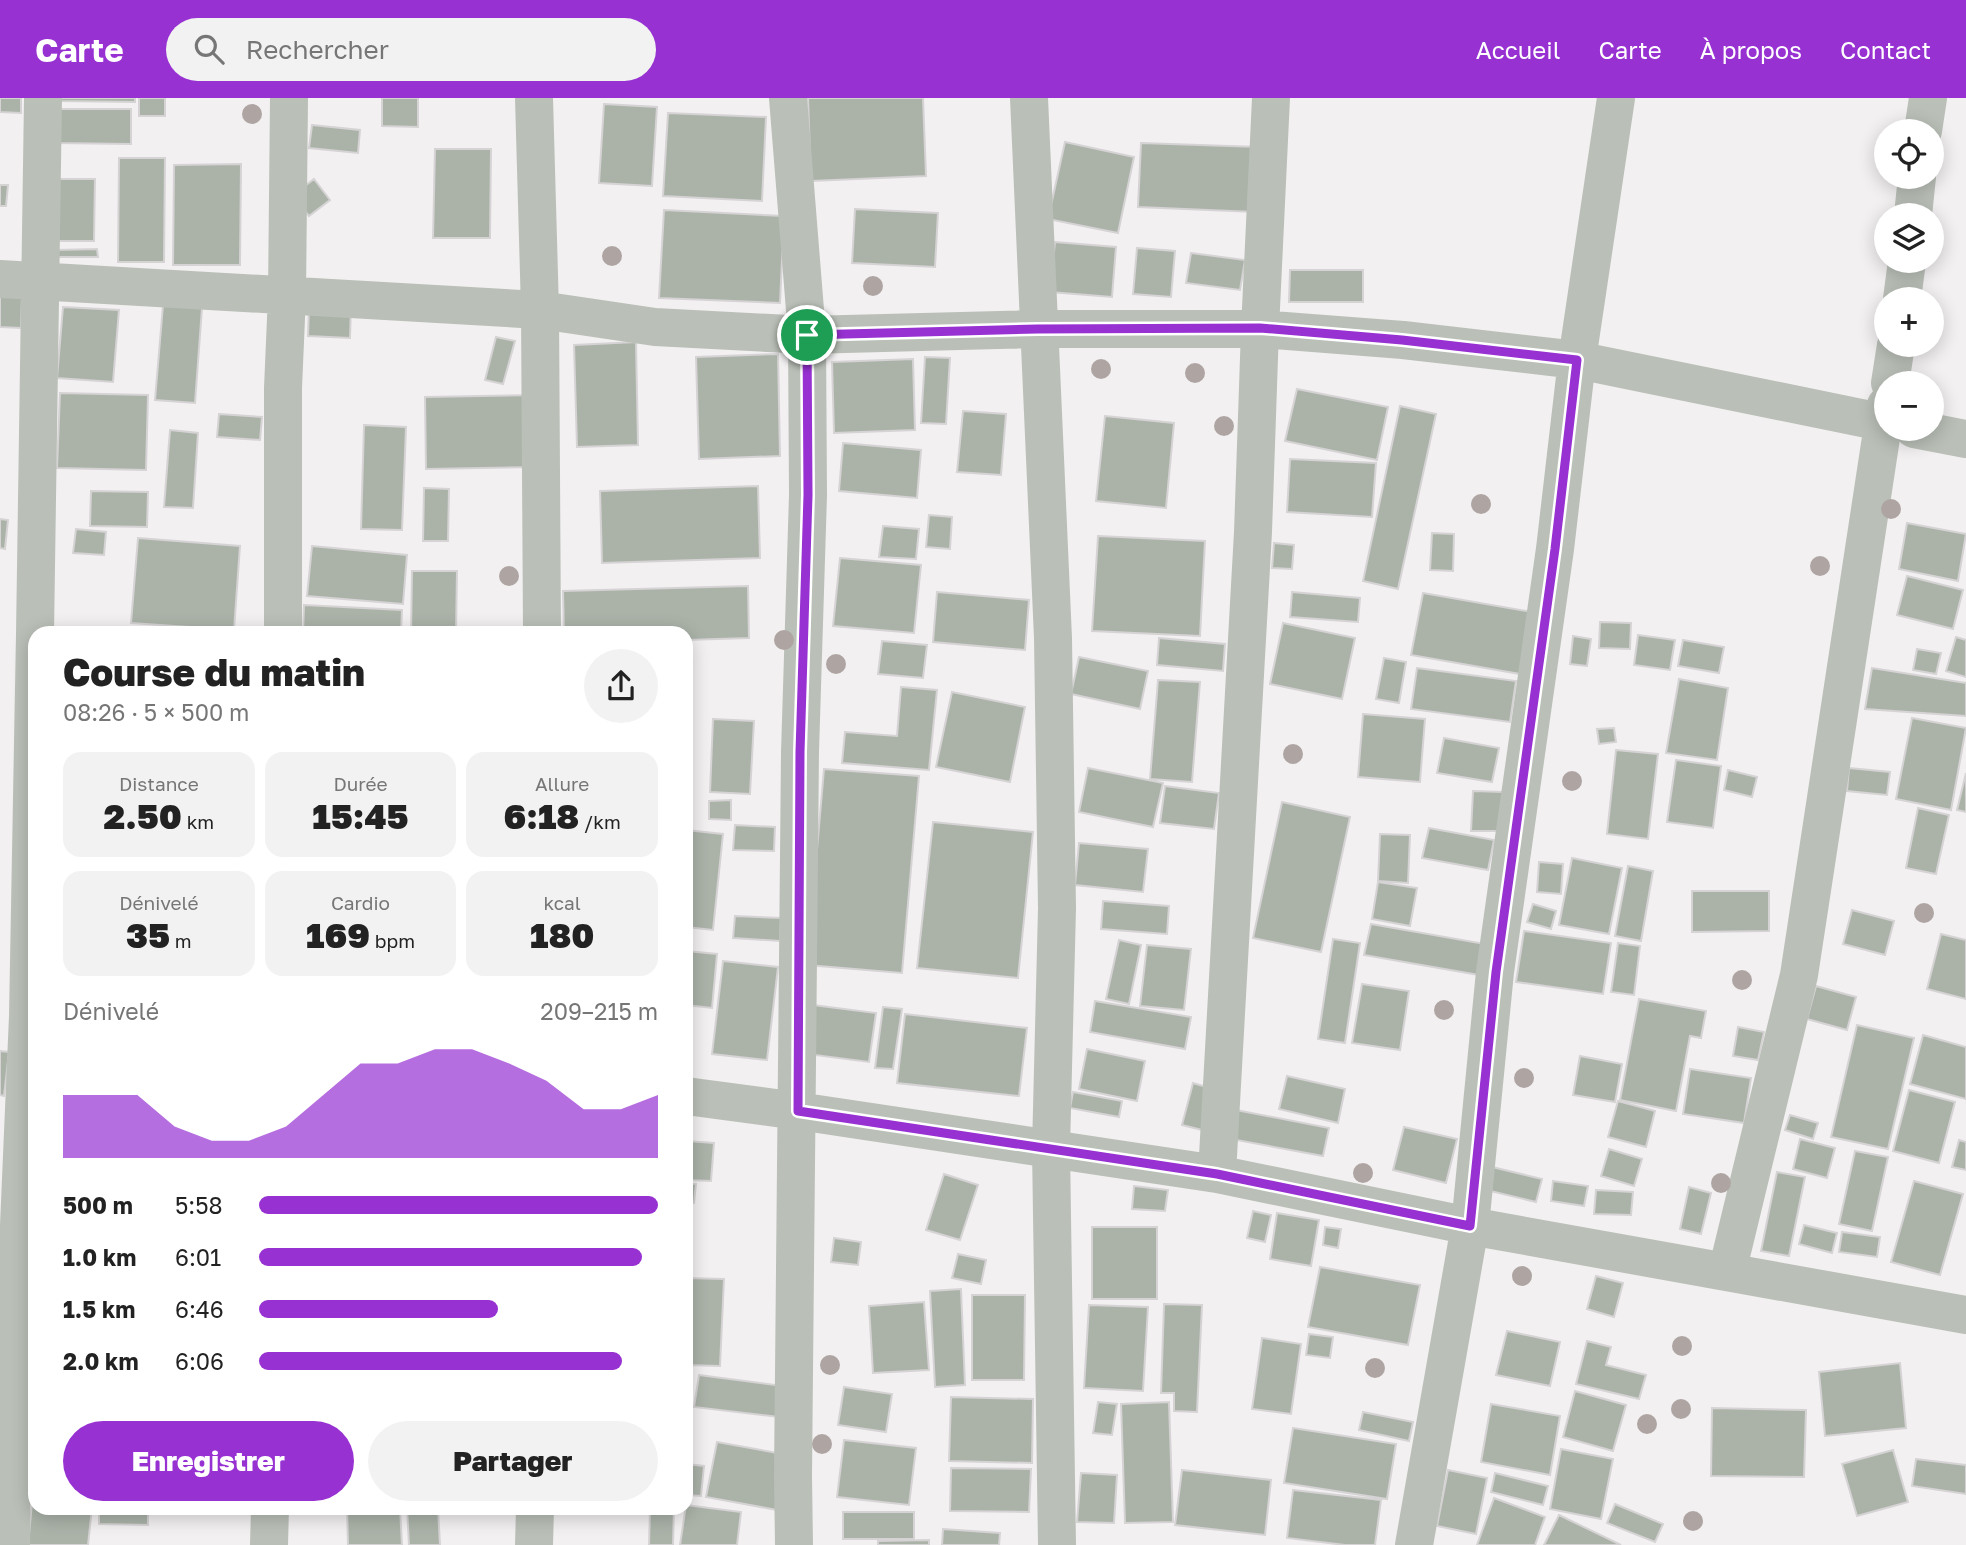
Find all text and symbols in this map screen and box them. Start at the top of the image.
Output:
search box [166,18,656,81]
text: Carte [35,30,124,69]
icon: search [190,30,228,68]
text: Rechercher [246,34,389,65]
text: Accueil [1476,35,1560,64]
text: Carte [1598,35,1662,64]
text: À propos [1700,35,1802,64]
text: Contact [1840,35,1931,64]
map controls [1874,119,1944,441]
button: locate [1874,119,1944,189]
button: layers [1874,203,1944,273]
button: + [1874,287,1944,357]
pin [777,305,837,365]
icon: arrive [788,316,826,354]
button: − [1874,371,1944,441]
text: Course du matin [63,649,365,694]
button: share [584,649,658,723]
text: 08:26 · 5 × 500 m [63,698,249,726]
text: Distance [119,772,199,795]
text: Durée [333,772,388,795]
text: Allure [535,772,589,795]
text: 2.50 [103,795,182,837]
text: 15:45 [312,795,409,837]
text: 6:18 [504,795,579,837]
text: km [182,810,214,833]
text: /km [579,810,621,833]
text: Dénivelé [119,891,198,914]
text: Cardio [331,891,390,914]
text: kcal [543,891,581,914]
text: 35 [126,914,170,956]
text: 169 [306,914,370,956]
text: 180 [530,914,594,956]
text: m [170,929,192,952]
text: bpm [370,929,415,952]
text: Dénivelé [63,997,159,1025]
text: 209–215 m [540,997,658,1025]
text: 500 m [63,1191,133,1219]
text: 5:58 [175,1191,223,1219]
text: 1.0 km [63,1243,136,1271]
text: 6:01 [175,1243,221,1271]
text: 1.5 km [63,1295,135,1323]
text: 6:46 [175,1295,224,1323]
text: 2.0 km [63,1347,139,1375]
text: 6:06 [175,1347,224,1375]
button: Enregistrer [63,1421,354,1501]
button: Partager [368,1421,658,1501]

